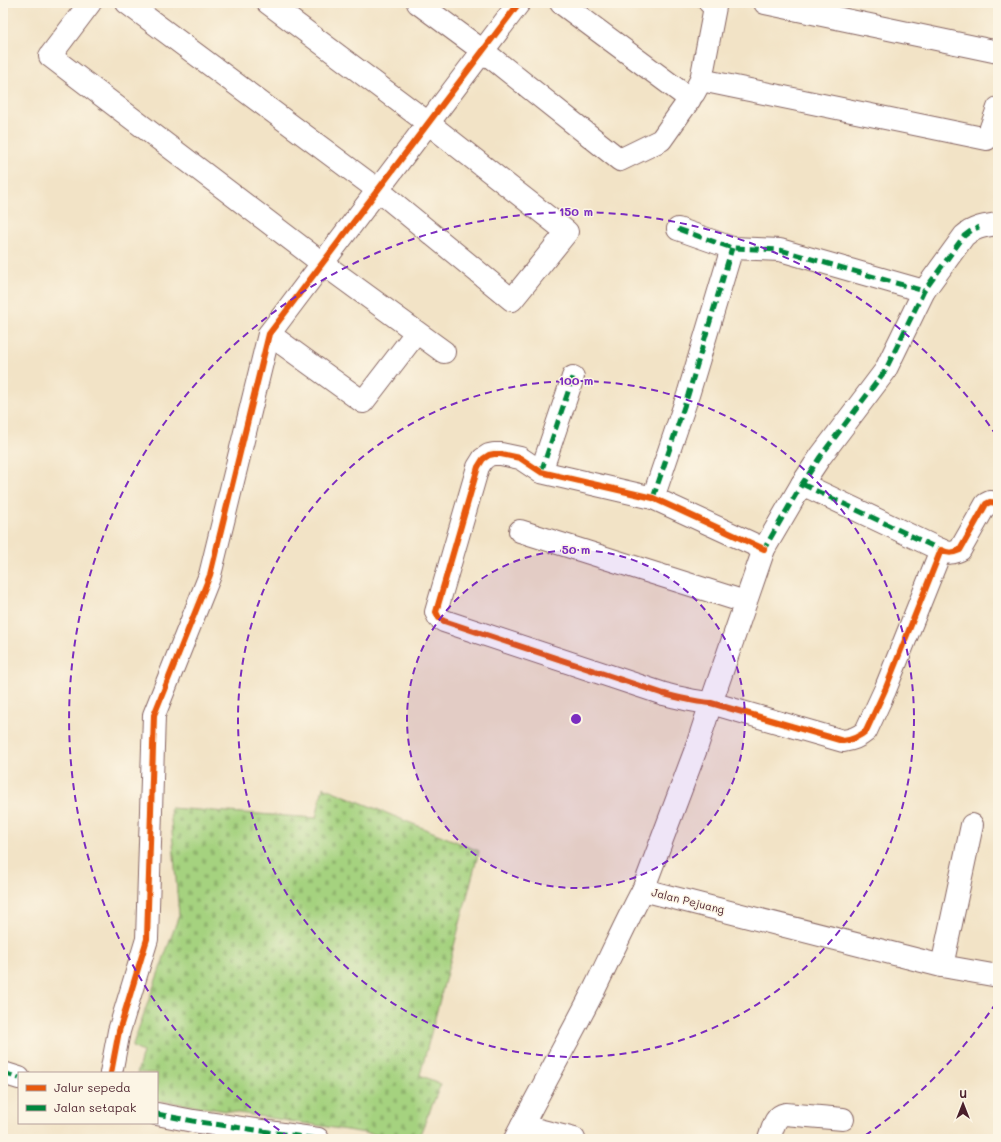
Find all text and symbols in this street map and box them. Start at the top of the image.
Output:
text: 150 m [559,203,593,219]
text: 100 m [559,372,593,388]
text: 50 m [562,541,590,557]
centre of rings [569,712,583,726]
street label: Jalan Pejuang [650,884,726,917]
legend [18,1072,158,1124]
text: Jalur sepeda [54,1079,131,1095]
north arrow [943,1084,983,1124]
text: U [959,1086,967,1101]
text: Jalan setapak [54,1099,136,1115]

